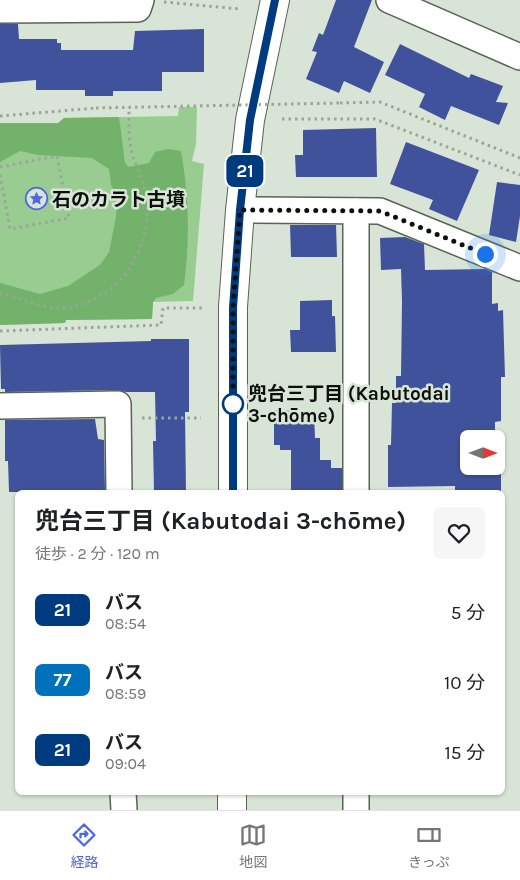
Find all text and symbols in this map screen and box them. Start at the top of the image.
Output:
line badge: 21 [222,155,268,187]
text: 21 [236,160,254,182]
place icon: 石のカラト古墳 [24,187,48,211]
place label: 石のカラト古墳 [52,189,185,211]
your location [473,242,498,267]
place label: 兜台三丁目 (Kabutodai 3-chōme) [248,383,450,427]
marker: 兜台三丁目 (Kabutodai 3-chōme) [222,393,244,415]
north arrow [460,430,505,475]
map controls [460,430,505,475]
text: 兜台三丁目 (Kabutodai 3-chōme) [35,507,406,535]
button: heart [433,507,485,559]
text: 徒歩 · 2 分 · 120 m [35,544,160,563]
text: バス [105,592,143,614]
text: 21 [54,599,71,621]
text: 5 分 [451,602,485,624]
text: 08:54 [105,614,146,633]
text: バス [105,662,143,684]
text: 77 [54,669,71,691]
text: 10 分 [444,672,485,694]
text: 08:59 [105,684,146,703]
text: バス [105,732,143,754]
text: 21 [54,739,71,761]
text: 15 分 [444,742,485,764]
text: 09:04 [105,754,146,773]
tab: 経路 [70,821,98,871]
tab: 地図 [239,821,267,871]
tab: きっぷ [408,821,450,871]

